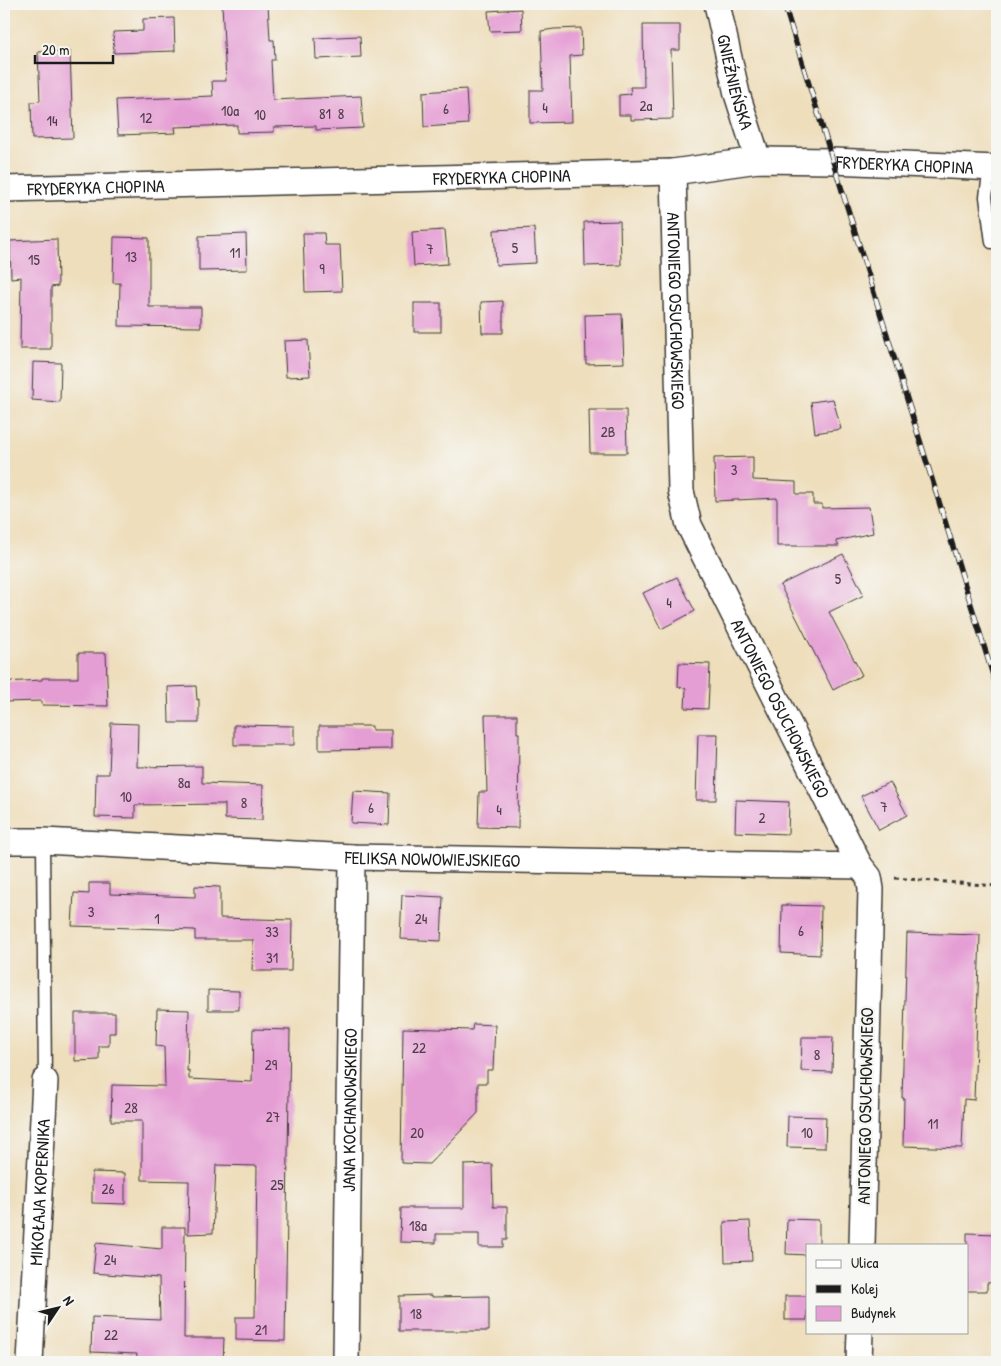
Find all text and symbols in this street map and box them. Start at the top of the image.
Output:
scale bar [35,32,112,64]
street label: GNIEŹNIEŃSKA [712,32,760,133]
text: 20 m [42,39,69,60]
house number: 2a [640,95,653,116]
house number: 4 [542,97,548,118]
house number: 6 [443,98,449,119]
house number: 10a [221,100,239,121]
house number: 81 [319,103,331,124]
house number: 8 [338,103,344,124]
house number: 10 [254,104,266,125]
house number: 12 [140,107,152,128]
house number: 14 [46,110,58,131]
street label: FRYDERYKA CHOPINA [835,149,974,179]
street label: FRYDERYKA CHOPINA [432,162,571,191]
street label: FRYDERYKA CHOPINA [26,172,165,201]
street label: ANTONIEGO OSUCHOWSKIEGO [662,212,691,410]
house number: 5 [512,237,519,258]
house number: 7 [426,238,434,259]
house number: 11 [230,242,240,263]
house number: 13 [125,246,137,267]
house number: 15 [28,249,41,270]
house number: 9 [319,258,325,279]
house number: 2B [601,421,615,442]
house number: 3 [731,459,738,480]
house number: 5 [835,568,842,589]
house number: 4 [666,592,672,613]
street label: ANTONIEGO OSUCHOWSKIEGO [725,614,836,802]
house number: 8a [178,772,190,793]
house number: 10 [120,786,132,807]
house number: 8 [241,792,247,813]
house number: 7 [880,796,888,817]
house number: 6 [368,797,374,818]
house number: 4 [496,799,502,820]
house number: 2 [758,807,766,828]
street label: FELIKSA NOWOWIEJSKIEGO [343,844,521,872]
house number: 3 [88,901,95,922]
house number: 1 [154,908,160,929]
house number: 24 [415,908,428,929]
house number: 6 [798,920,804,941]
house number: 33 [265,921,279,942]
house number: 31 [266,947,278,968]
street label: ANTONIEGO OSUCHOWSKIEGO [851,1007,879,1205]
street label: JANA KOCHANOWSKIEGO [336,1028,362,1192]
house number: 22 [412,1037,426,1058]
house number: 8 [814,1044,820,1065]
house number: 29 [265,1054,278,1075]
house number: 28 [124,1097,138,1118]
house number: 27 [266,1106,280,1127]
house number: 11 [928,1113,938,1134]
street label: MIKOŁAJA KOPERNIKA [23,1118,55,1266]
house number: 20 [410,1122,424,1143]
house number: 10 [801,1122,813,1143]
house number: 25 [270,1174,284,1195]
house number: 26 [101,1178,115,1199]
house number: 18a [409,1215,427,1236]
legend [806,1244,968,1334]
house number: 24 [104,1249,117,1270]
text: Ulica [851,1252,878,1273]
text: Kolej [851,1278,878,1299]
north arrow [32,1284,82,1334]
text: N [59,1292,79,1309]
text: Budynek [851,1302,896,1323]
house number: 18 [410,1303,422,1324]
house number: 21 [255,1319,267,1340]
house number: 22 [104,1324,118,1345]

